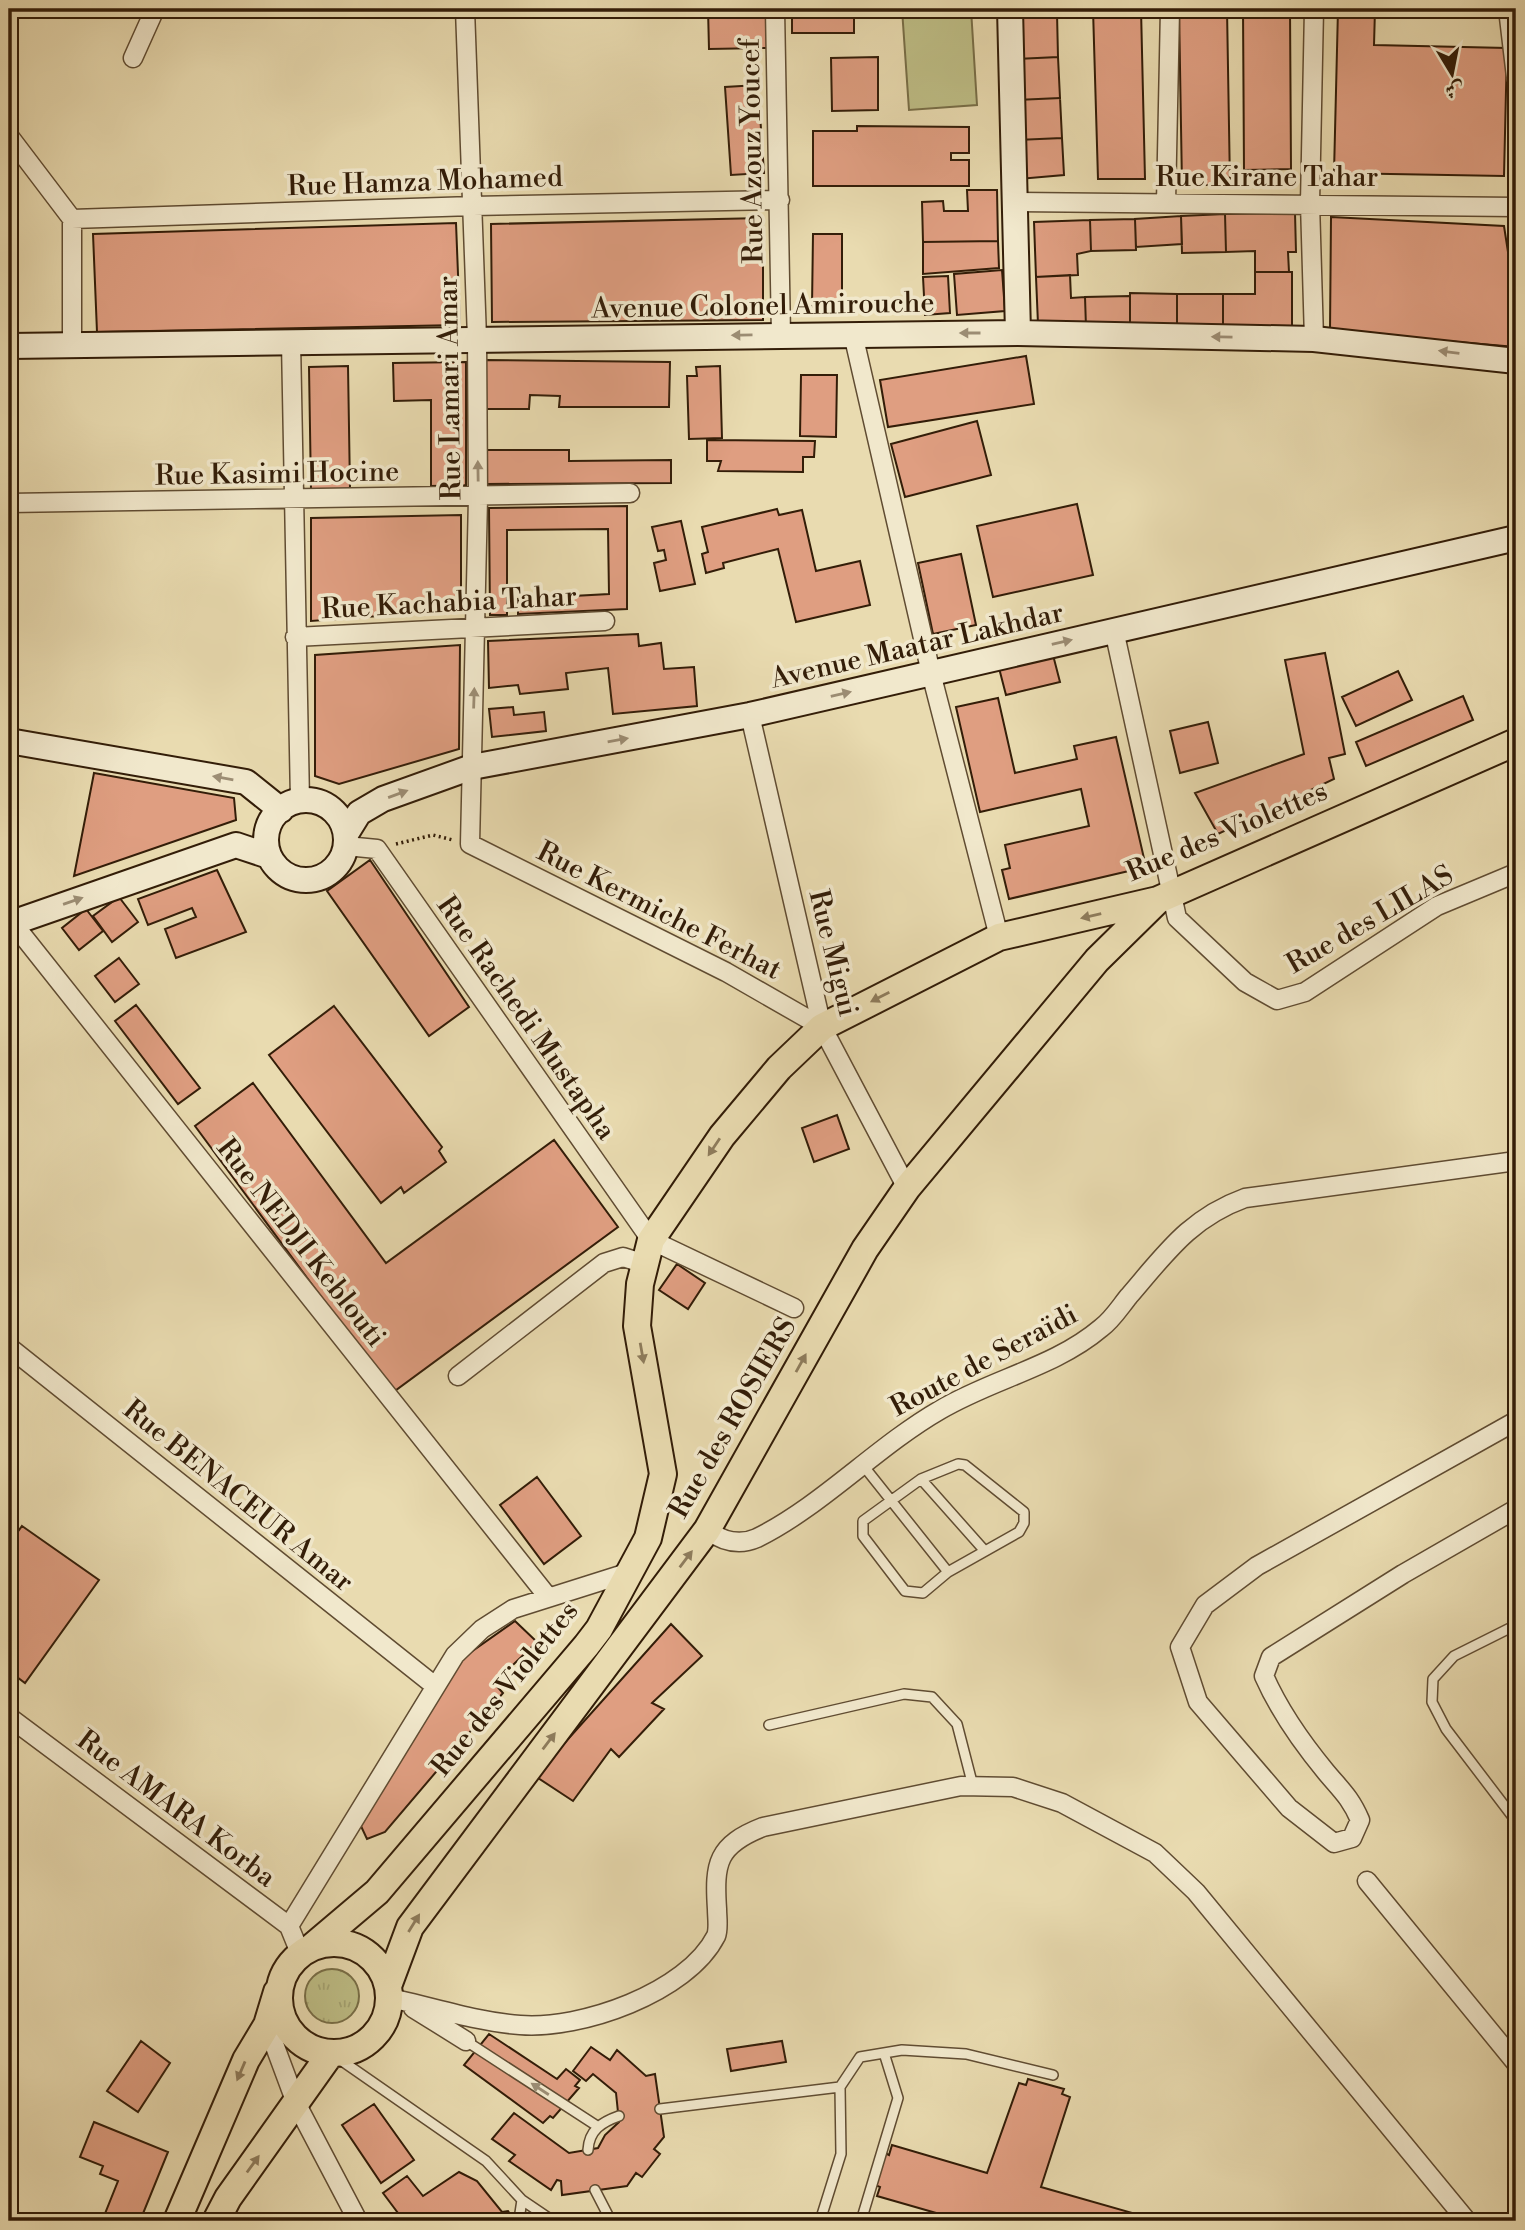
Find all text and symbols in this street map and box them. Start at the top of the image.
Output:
street label: Rue Azouz Youcef [733,36,771,264]
north arrow [1416,38,1486,108]
text: ش [1443,76,1466,103]
street label: Rue Hamza Mohamed [287,160,563,204]
street label: Rue Kirane Tahar [1156,160,1378,195]
street label: Rue Lamari Amar [431,276,469,500]
street label: Avenue Colonel Amirouche [590,286,935,327]
one-way arrow [959,328,981,339]
one-way arrow [731,330,753,341]
one-way arrow [1211,331,1233,343]
one-way arrow [1437,347,1459,358]
street label: Rue Kasimi Hocine [155,454,399,494]
one-way arrow [472,460,484,482]
street label: Rue Kachabia Tahar [320,579,578,627]
street label: Avenue Maatar Lakhdar [766,595,1067,697]
one-way arrow [1051,636,1073,647]
one-way arrow [468,687,479,709]
one-way arrow [830,688,852,699]
one-way arrow [607,734,629,745]
one-way arrow [212,772,234,783]
street label: Rue des Violettes [1121,774,1333,890]
one-way arrow [387,788,408,799]
street label: Rue Kermiche Ferhat [531,834,787,988]
street label: Rue des LILAS [1280,858,1460,982]
street label: Rue Migui [800,886,866,1020]
street label: Rue Rachedi Mustapha [429,889,624,1147]
one-way arrow [63,895,84,906]
one-way arrow [1080,911,1102,922]
one-way arrow [870,991,890,1003]
street label: Rue NEDJI Keblouti [209,1132,393,1354]
one-way arrow [708,1138,721,1157]
street label: Route de Seraïdi [884,1297,1084,1425]
street label: Rue des ROSIERS [661,1311,805,1525]
one-way arrow [636,1342,647,1364]
one-way arrow [795,1353,807,1373]
street label: Rue BENACEUR Amar [116,1392,360,1600]
one-way arrow [678,1550,692,1568]
street label: Rue des Violettes [424,1594,586,1784]
street label: Rue AMARA Korba [70,1723,283,1896]
one-way arrow [542,1732,556,1750]
one-way arrow [407,1914,420,1933]
one-way arrow [235,2061,247,2081]
one-way arrow [530,2082,550,2095]
one-way arrow [245,2155,259,2173]

